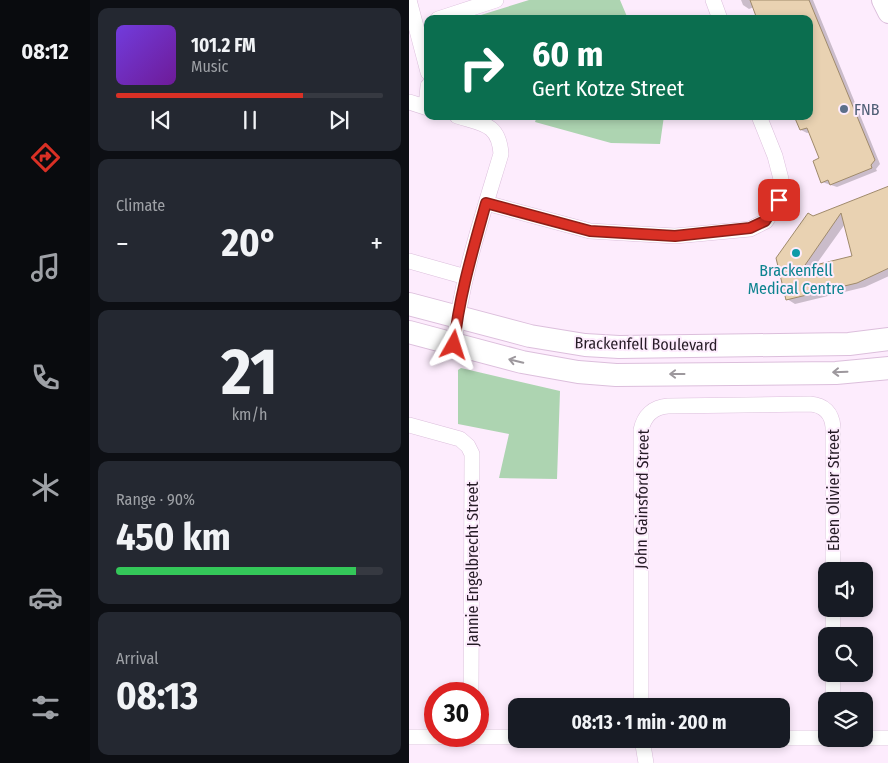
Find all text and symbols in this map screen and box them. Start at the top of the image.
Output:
text: 60 m [532,33,603,75]
text: 101.2 FM [191,34,256,57]
icon: right [449,35,514,100]
text: 08:12 [21,38,69,65]
text: Music [191,57,228,76]
text: Gert Kotze Street [532,75,684,102]
place label: FNB [854,100,880,119]
marker: FNB [838,103,850,115]
icon: previous [147,106,175,134]
icon: pause [236,106,264,134]
icon: next [325,106,353,134]
icon: directions [28,140,63,175]
pin [758,179,800,221]
icon: arrive [765,186,793,214]
text: Climate [116,196,165,215]
text: 20° [221,220,278,266]
text: − [116,227,129,260]
text: + [370,227,383,260]
marker: Brackenfell Medical Centre [790,247,802,259]
icon: music [28,250,63,285]
place label: Brackenfell Medical Centre [748,261,844,298]
position arrow [427,318,479,370]
text: 21 [221,333,278,411]
street label: Brackenfell Boulevard [574,333,718,355]
one-way arrow [508,355,524,365]
icon: phone [28,360,63,395]
one-way arrow [832,368,848,377]
one-way arrow [669,369,685,378]
text: km/h [232,405,267,424]
street label: John Gainsford Street [631,428,653,569]
street label: Eben Olivier Street [824,428,843,551]
icon: climate [28,470,63,505]
street label: Jannie Engelbrecht Street [463,481,482,647]
text: Range · 90% [116,490,195,509]
text: 450 km [116,514,231,560]
map controls [818,562,873,747]
button: sound [818,562,873,617]
icon: car [28,580,63,615]
button: search [818,627,873,682]
text: Arrival [116,649,158,668]
text: 08:13 [116,673,198,719]
speed limit sign: 30 [424,682,489,747]
icon: filters [28,690,63,725]
button: layers [818,692,873,747]
text: 08:13 · 1 min · 200 m [571,711,727,734]

